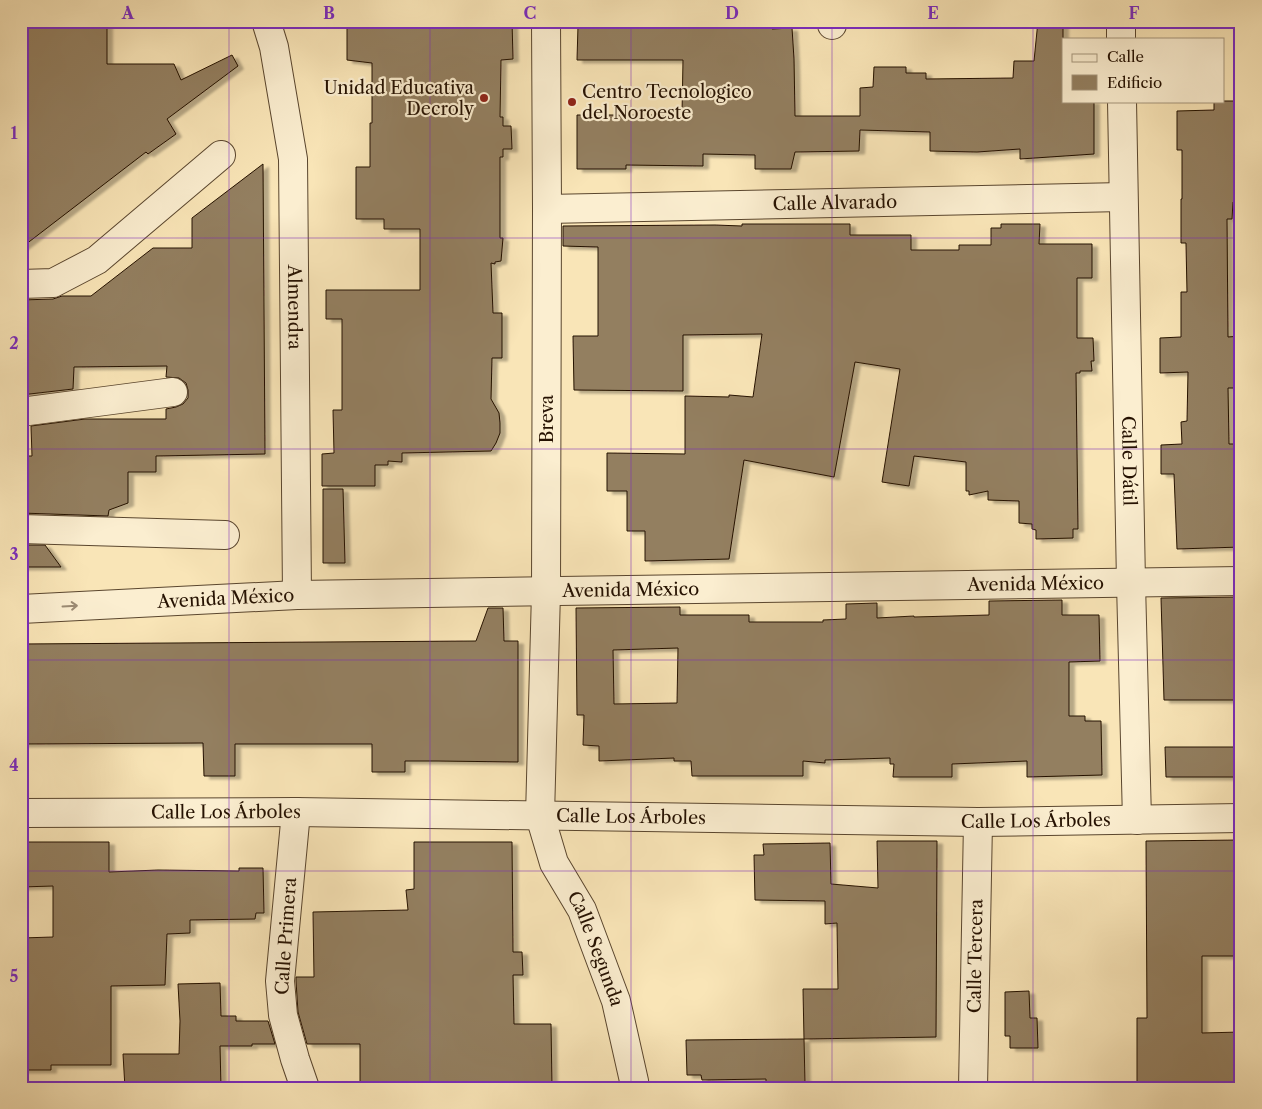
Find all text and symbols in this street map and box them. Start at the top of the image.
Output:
text: A [121,3,135,23]
text: B [323,3,335,23]
text: C [524,3,536,23]
text: D [725,3,739,23]
text: E [927,3,939,23]
text: F [1129,3,1140,23]
legend [1062,38,1224,102]
text: Calle [1107,47,1144,66]
text: Edificio [1107,73,1162,92]
place label: Unidad Educativa Decroly [324,77,475,120]
place label: Centro Tecnologico del Noroeste [582,81,752,124]
marker: Unidad Educativa Decroly [478,92,490,104]
marker: Centro Tecnologico del Noroeste [566,96,578,108]
text: 1 [10,123,18,143]
street label: Calle Alvarado [772,191,897,215]
street label: Almendra [283,264,306,350]
text: 2 [9,333,19,353]
street label: Breva [536,394,558,443]
street label: Calle Dátil [1117,416,1141,506]
text: 3 [9,544,19,564]
street label: Avenida México [966,572,1104,596]
street label: Avenida México [561,578,699,602]
street label: Avenida México [156,584,295,613]
one-way arrow [62,602,78,611]
text: 4 [9,755,19,775]
street label: Calle Los Árboles [151,800,301,824]
street label: Calle Los Árboles [556,805,706,829]
street label: Calle Los Árboles [961,809,1111,833]
street label: Calle Primera [271,876,301,995]
street label: Calle Segunda [562,887,628,1009]
street label: Calle Tercera [963,898,988,1013]
text: 5 [10,966,19,986]

